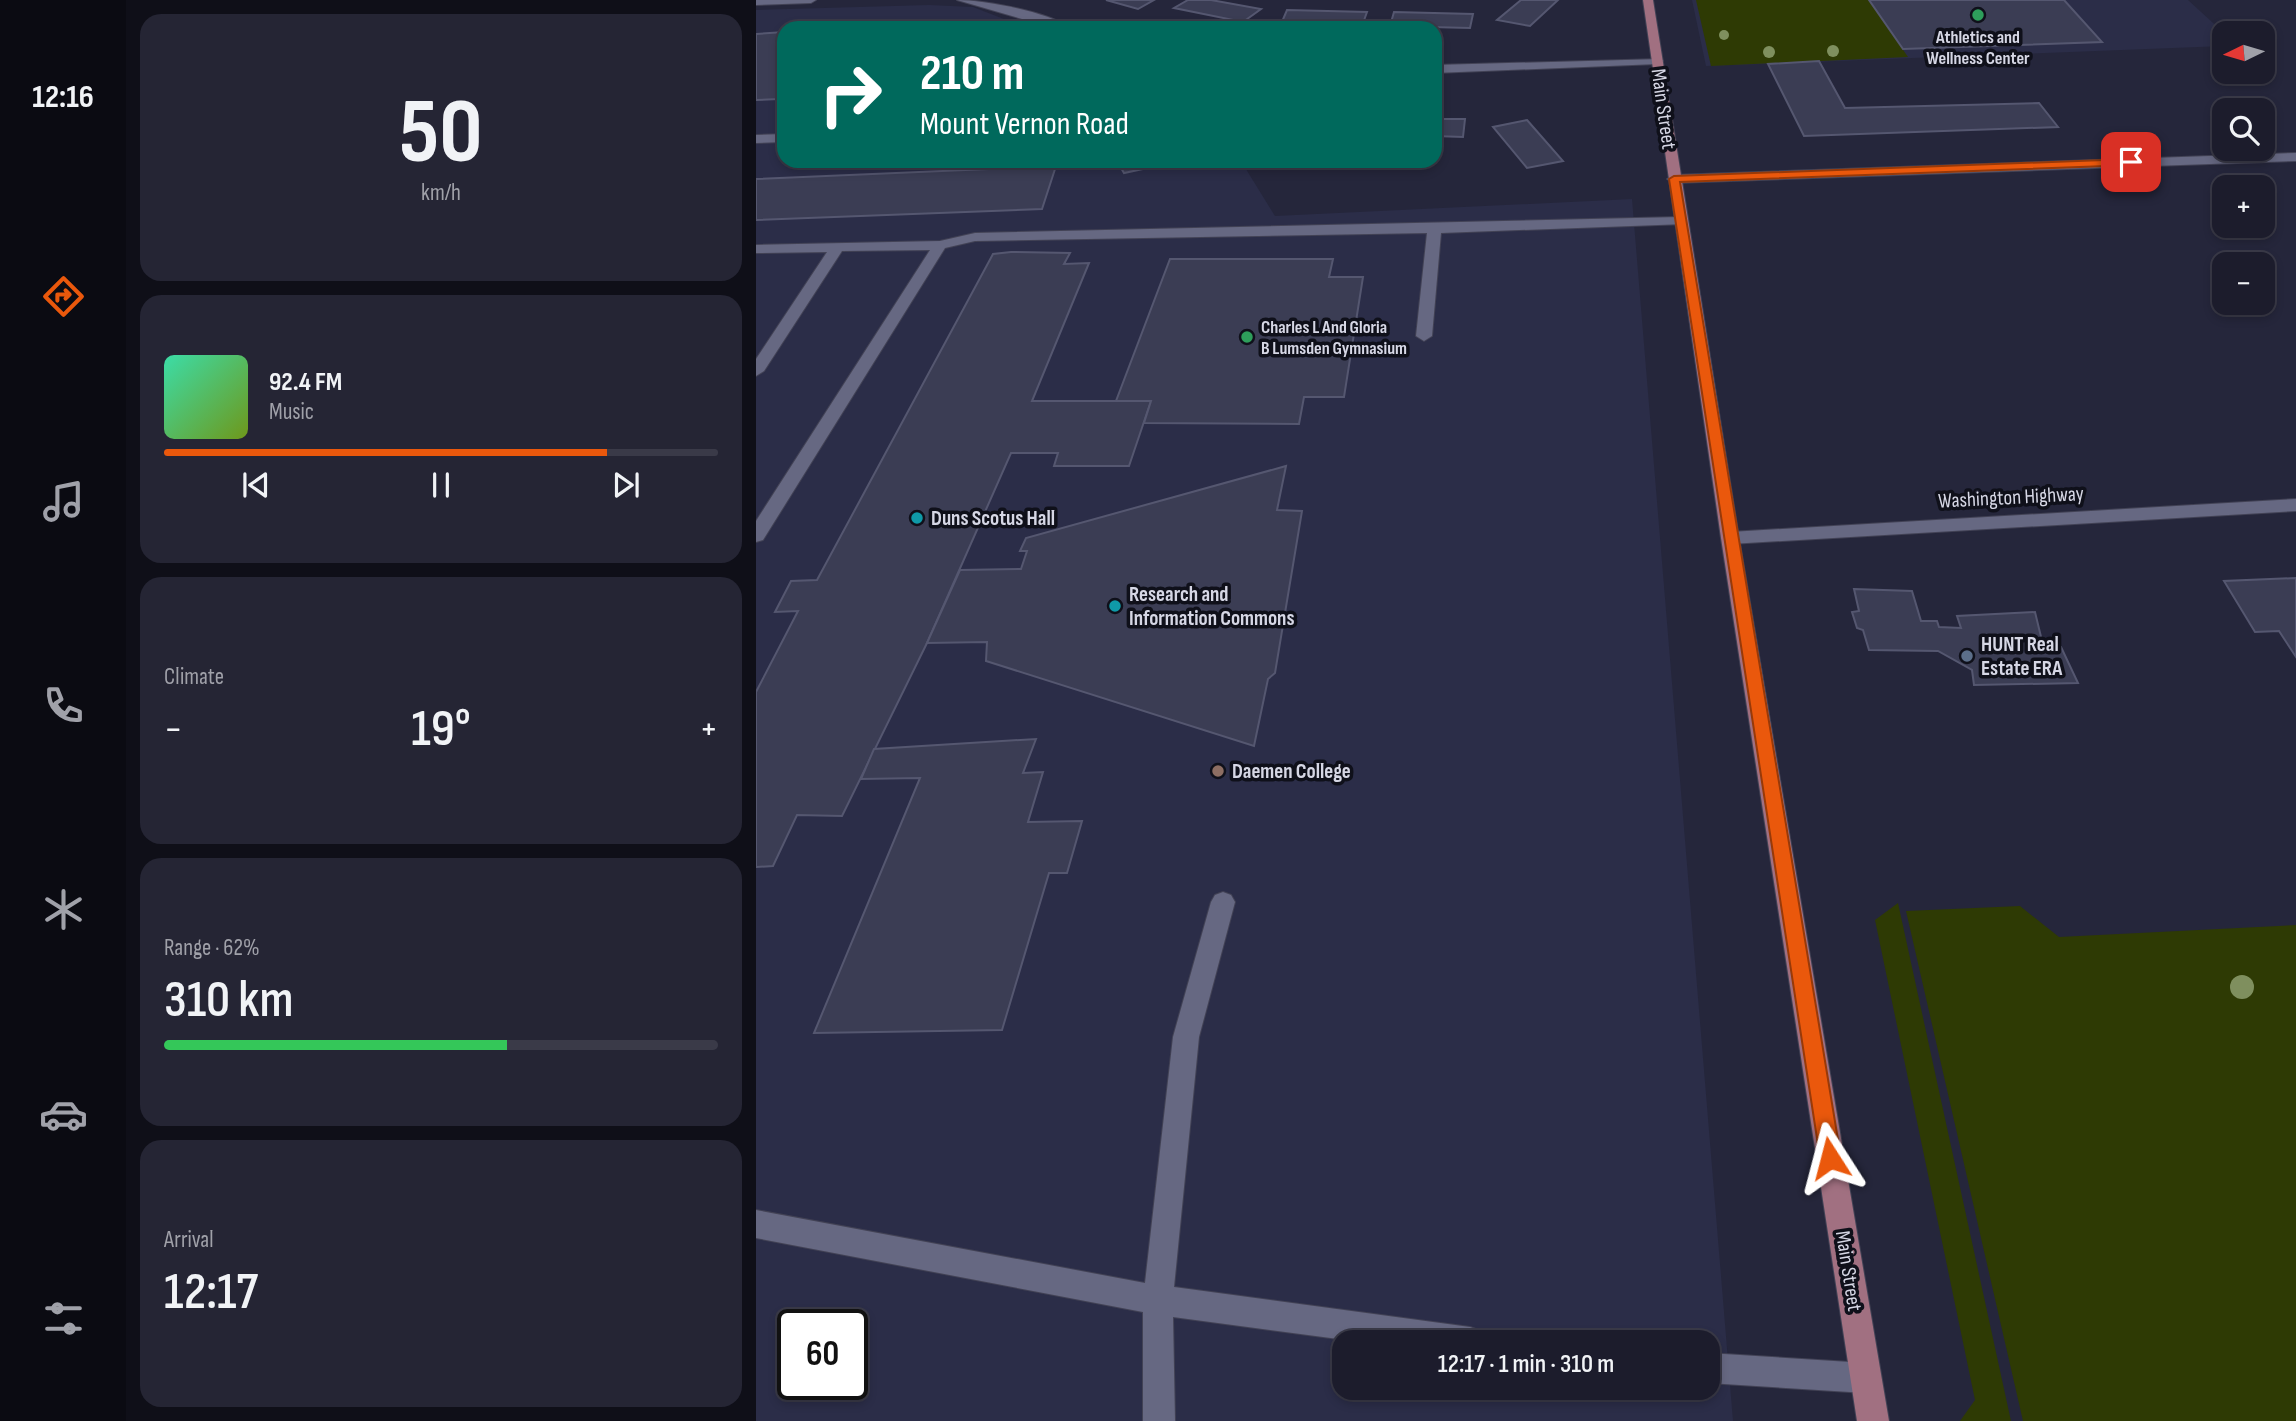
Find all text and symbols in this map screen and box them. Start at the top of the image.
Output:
marker: Athletics and Wellness Center [1970,7,1986,23]
north arrow [2212,21,2275,84]
map controls [2212,21,2275,315]
place label: Athletics and Wellness Center [1926,27,2030,69]
text: 210 m [920,45,1024,104]
icon: right [805,49,896,140]
street label: Main Street [1645,67,1682,151]
text: 12:16 [32,78,94,117]
text: 50 [399,79,483,188]
button: search [2212,98,2275,161]
text: Mount Vernon Road [920,105,1129,144]
pin [2101,132,2161,192]
icon: arrive [2112,143,2150,181]
button: + [2212,175,2275,238]
text: km/h [421,179,461,207]
button: − [2212,252,2275,315]
icon: directions [39,272,88,321]
place label: Charles L And Gloria B Lumsden Gymnasium [1261,317,1407,359]
marker: Charles L And Gloria B Lumsden Gymnasium [1239,329,1255,345]
text: 92.4 FM [269,367,342,398]
text: Music [269,398,314,426]
icon: previous [237,466,275,504]
icon: pause [422,466,460,504]
icon: next [607,466,645,504]
icon: music [39,477,88,526]
street label: Washington Highway [1938,481,2084,514]
place label: Duns Scotus Hall [931,506,1055,531]
marker: Duns Scotus Hall [909,510,925,526]
place label: Research and Information Commons [1129,582,1295,631]
marker: Research and Information Commons [1107,598,1123,614]
place label: HUNT Real Estate ERA [1981,632,2063,681]
marker: HUNT Real Estate ERA [1959,648,1975,664]
text: Climate [164,663,224,691]
icon: phone [39,681,88,730]
text: 19° [411,698,471,761]
text: − [164,707,183,752]
text: + [699,707,718,752]
place label: Daemen College [1232,759,1351,784]
marker: Daemen College [1210,763,1226,779]
icon: climate [39,885,88,934]
text: Range · 62% [164,934,260,962]
text: 310 km [164,969,293,1032]
icon: car [39,1090,88,1139]
position arrow [1793,1121,1867,1195]
text: Arrival [164,1226,213,1254]
street label: Main Street [1830,1229,1867,1313]
text: 12:17 [164,1261,258,1324]
icon: filters [39,1294,88,1343]
speed limit sign: 60 [777,1309,868,1400]
text: 12:17 · 1 min · 310 m [1438,1349,1614,1380]

